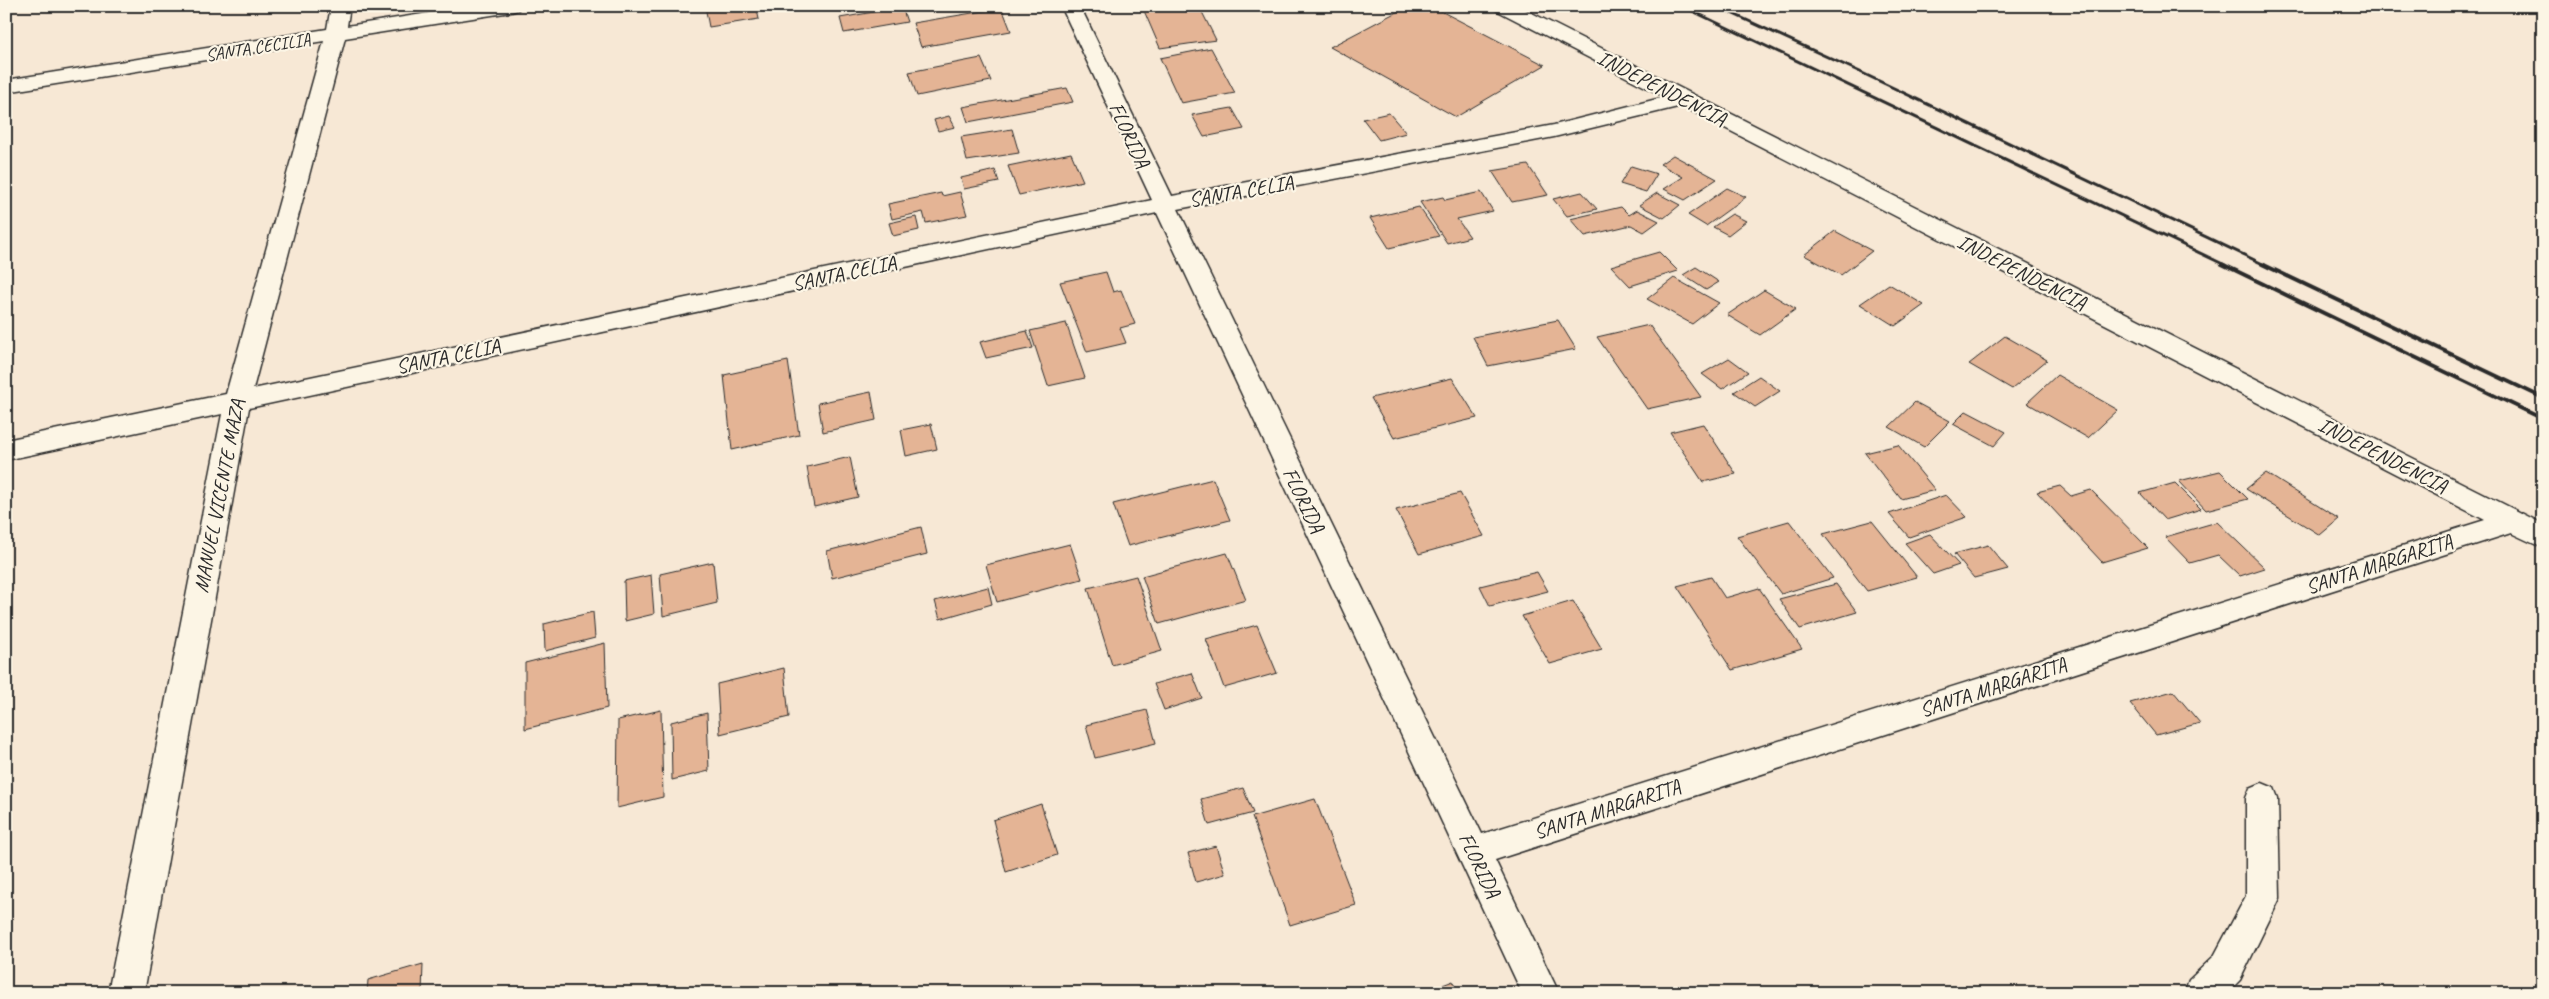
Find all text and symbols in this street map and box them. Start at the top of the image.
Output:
street label: SANTA CECILIA [204,28,313,66]
street label: INDEPENDENCIA [1593,44,1731,132]
street label: FLORIDA [1104,98,1157,172]
street label: SANTA CELIA [1187,169,1296,213]
street label: INDEPENDENCIA [1953,228,2091,316]
street label: SANTA CELIA [790,249,899,297]
street label: SANTA CELIA [394,332,503,380]
street label: MANUEL VICENTE MAZA [188,397,251,595]
street label: INDEPENDENCIA [2314,411,2452,499]
street label: FLORIDA [1277,463,1331,537]
street label: SANTA MARGARITA [2302,528,2456,600]
street label: SANTA MARGARITA [1916,651,2070,723]
street label: SANTA MARGARITA [1530,773,1684,845]
street label: FLORIDA [1453,828,1507,902]

